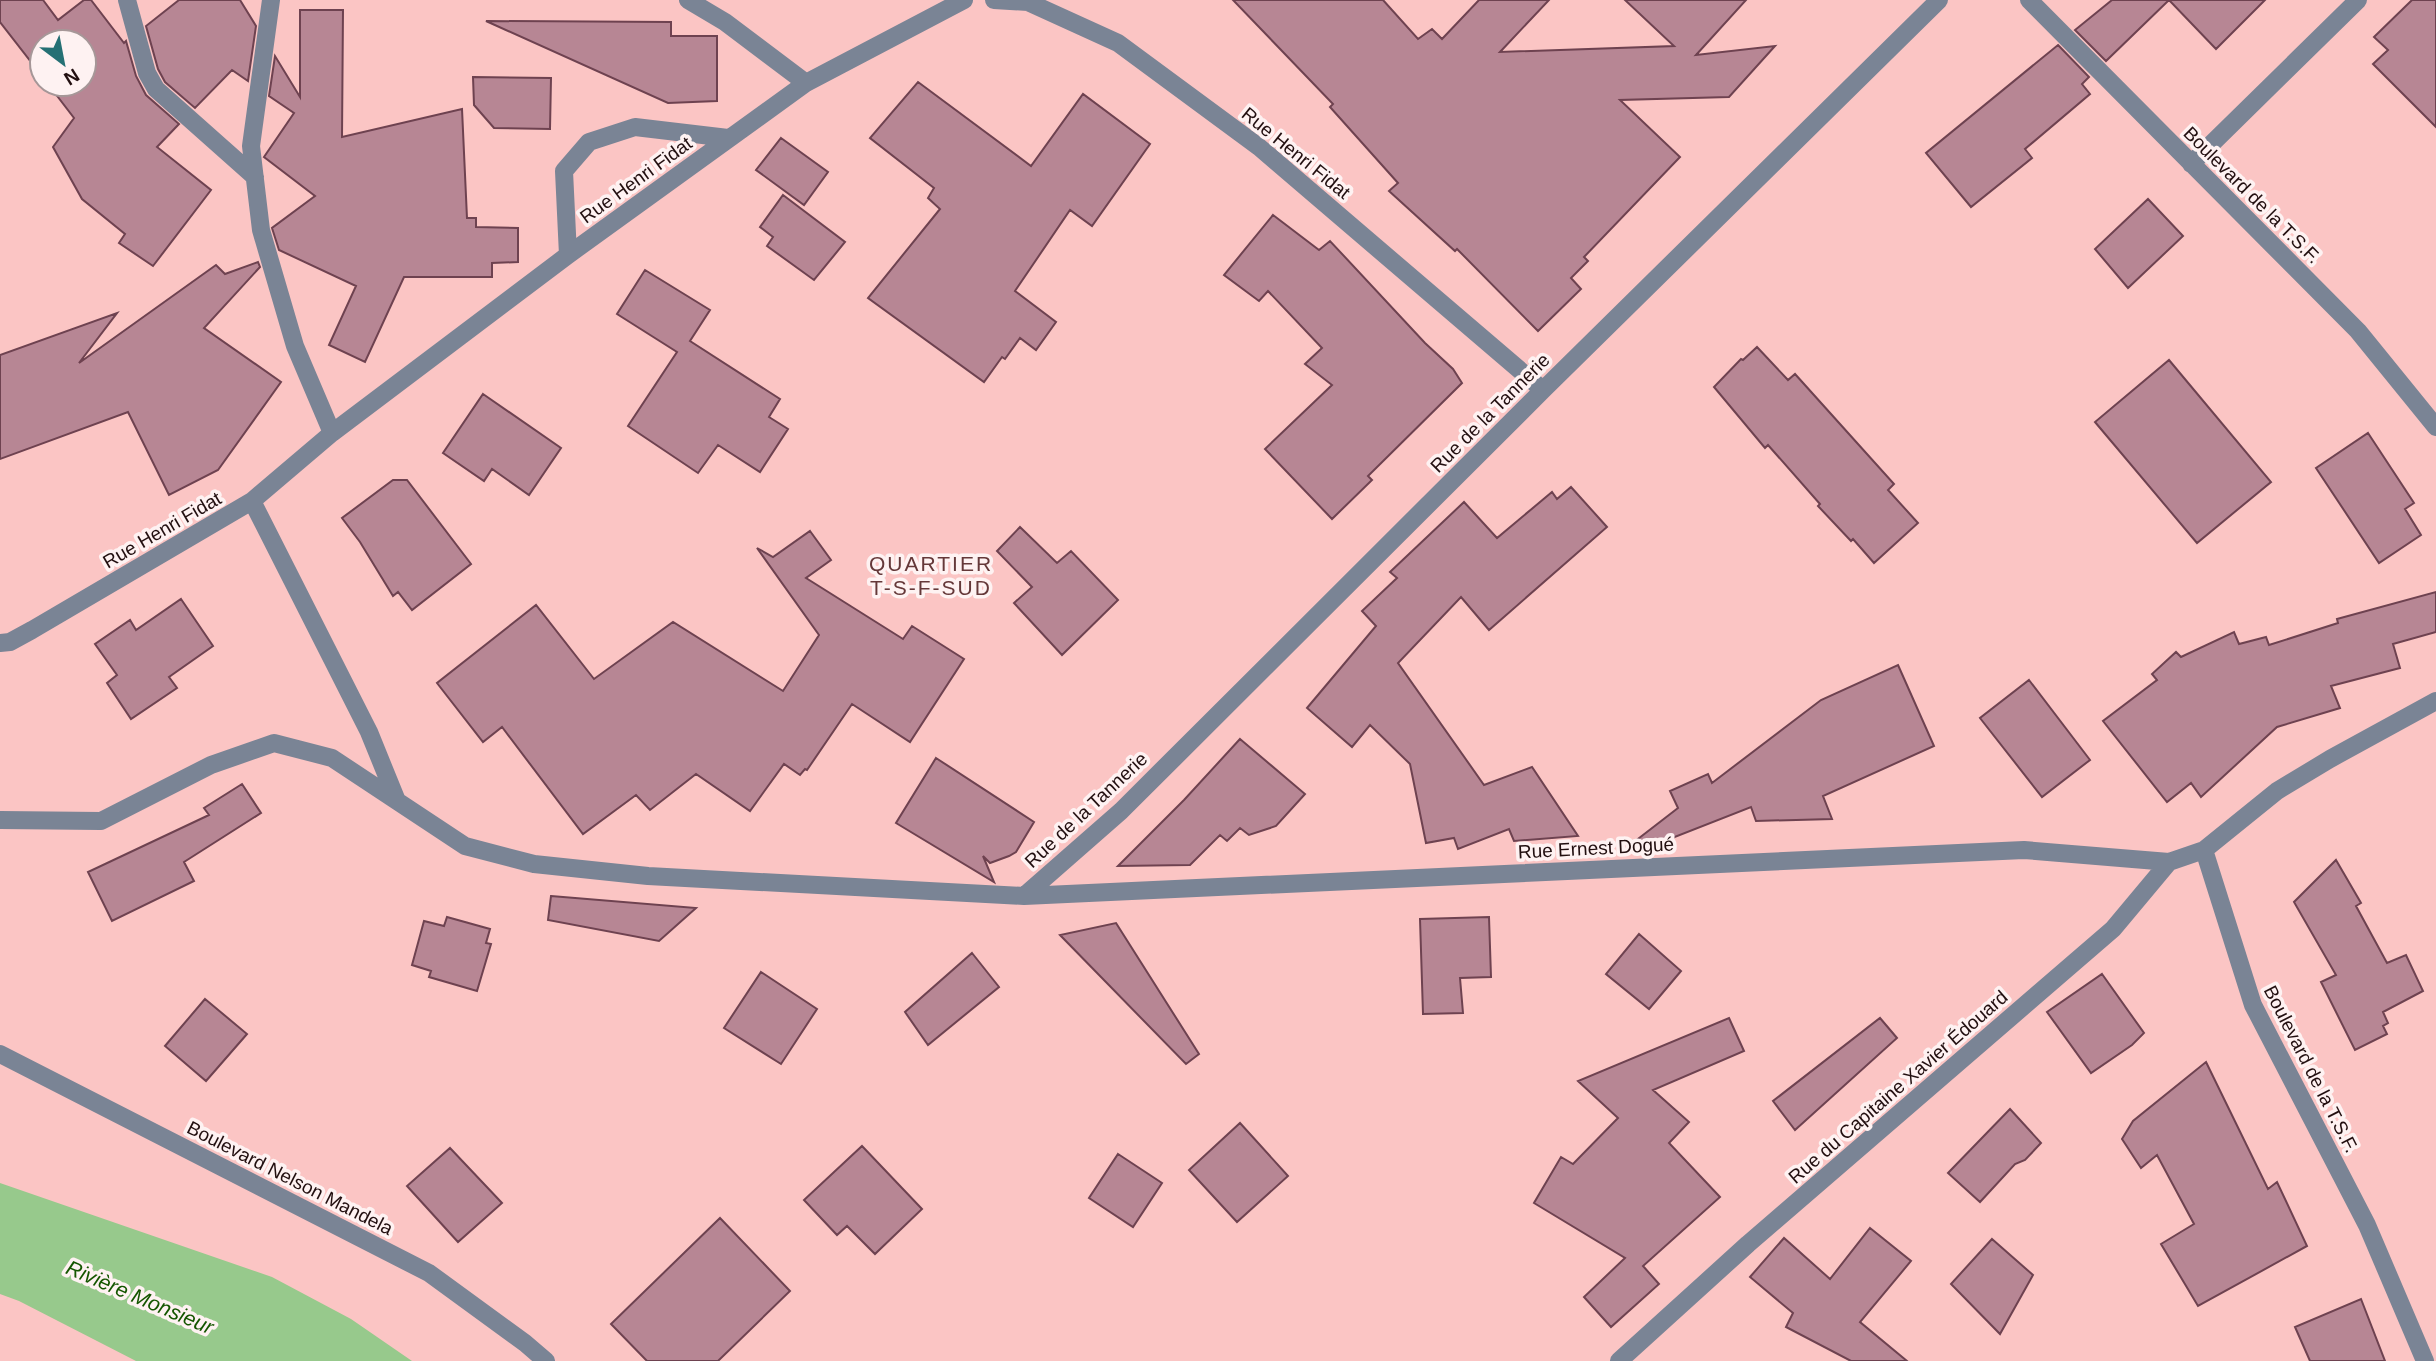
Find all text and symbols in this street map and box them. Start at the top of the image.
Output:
north arrow [28,28,98,98]
text: N [60,64,83,90]
street label: Rue Henri Fidat [1238,103,1355,203]
street label: Boulevard de la T.S.F. [2179,122,2325,268]
street label: Rue Henri Fidat [576,132,697,228]
street label: Rue de la Tannerie [1426,349,1554,477]
street label: Rue Henri Fidat [99,487,225,572]
district label: QUARTIER T-S-F-SUD [869,552,993,599]
street label: Rue de la Tannerie [1021,748,1151,872]
street label: Rue Ernest Dogué [1517,833,1675,863]
street label: Boulevard de la T.S.F. [2260,982,2362,1156]
street label: Rue du Capitaine Xavier Édouard [1784,986,2012,1188]
street label: Boulevard Nelson Mandela [184,1117,397,1239]
water label: Rivière Monsieur [63,1256,218,1339]

